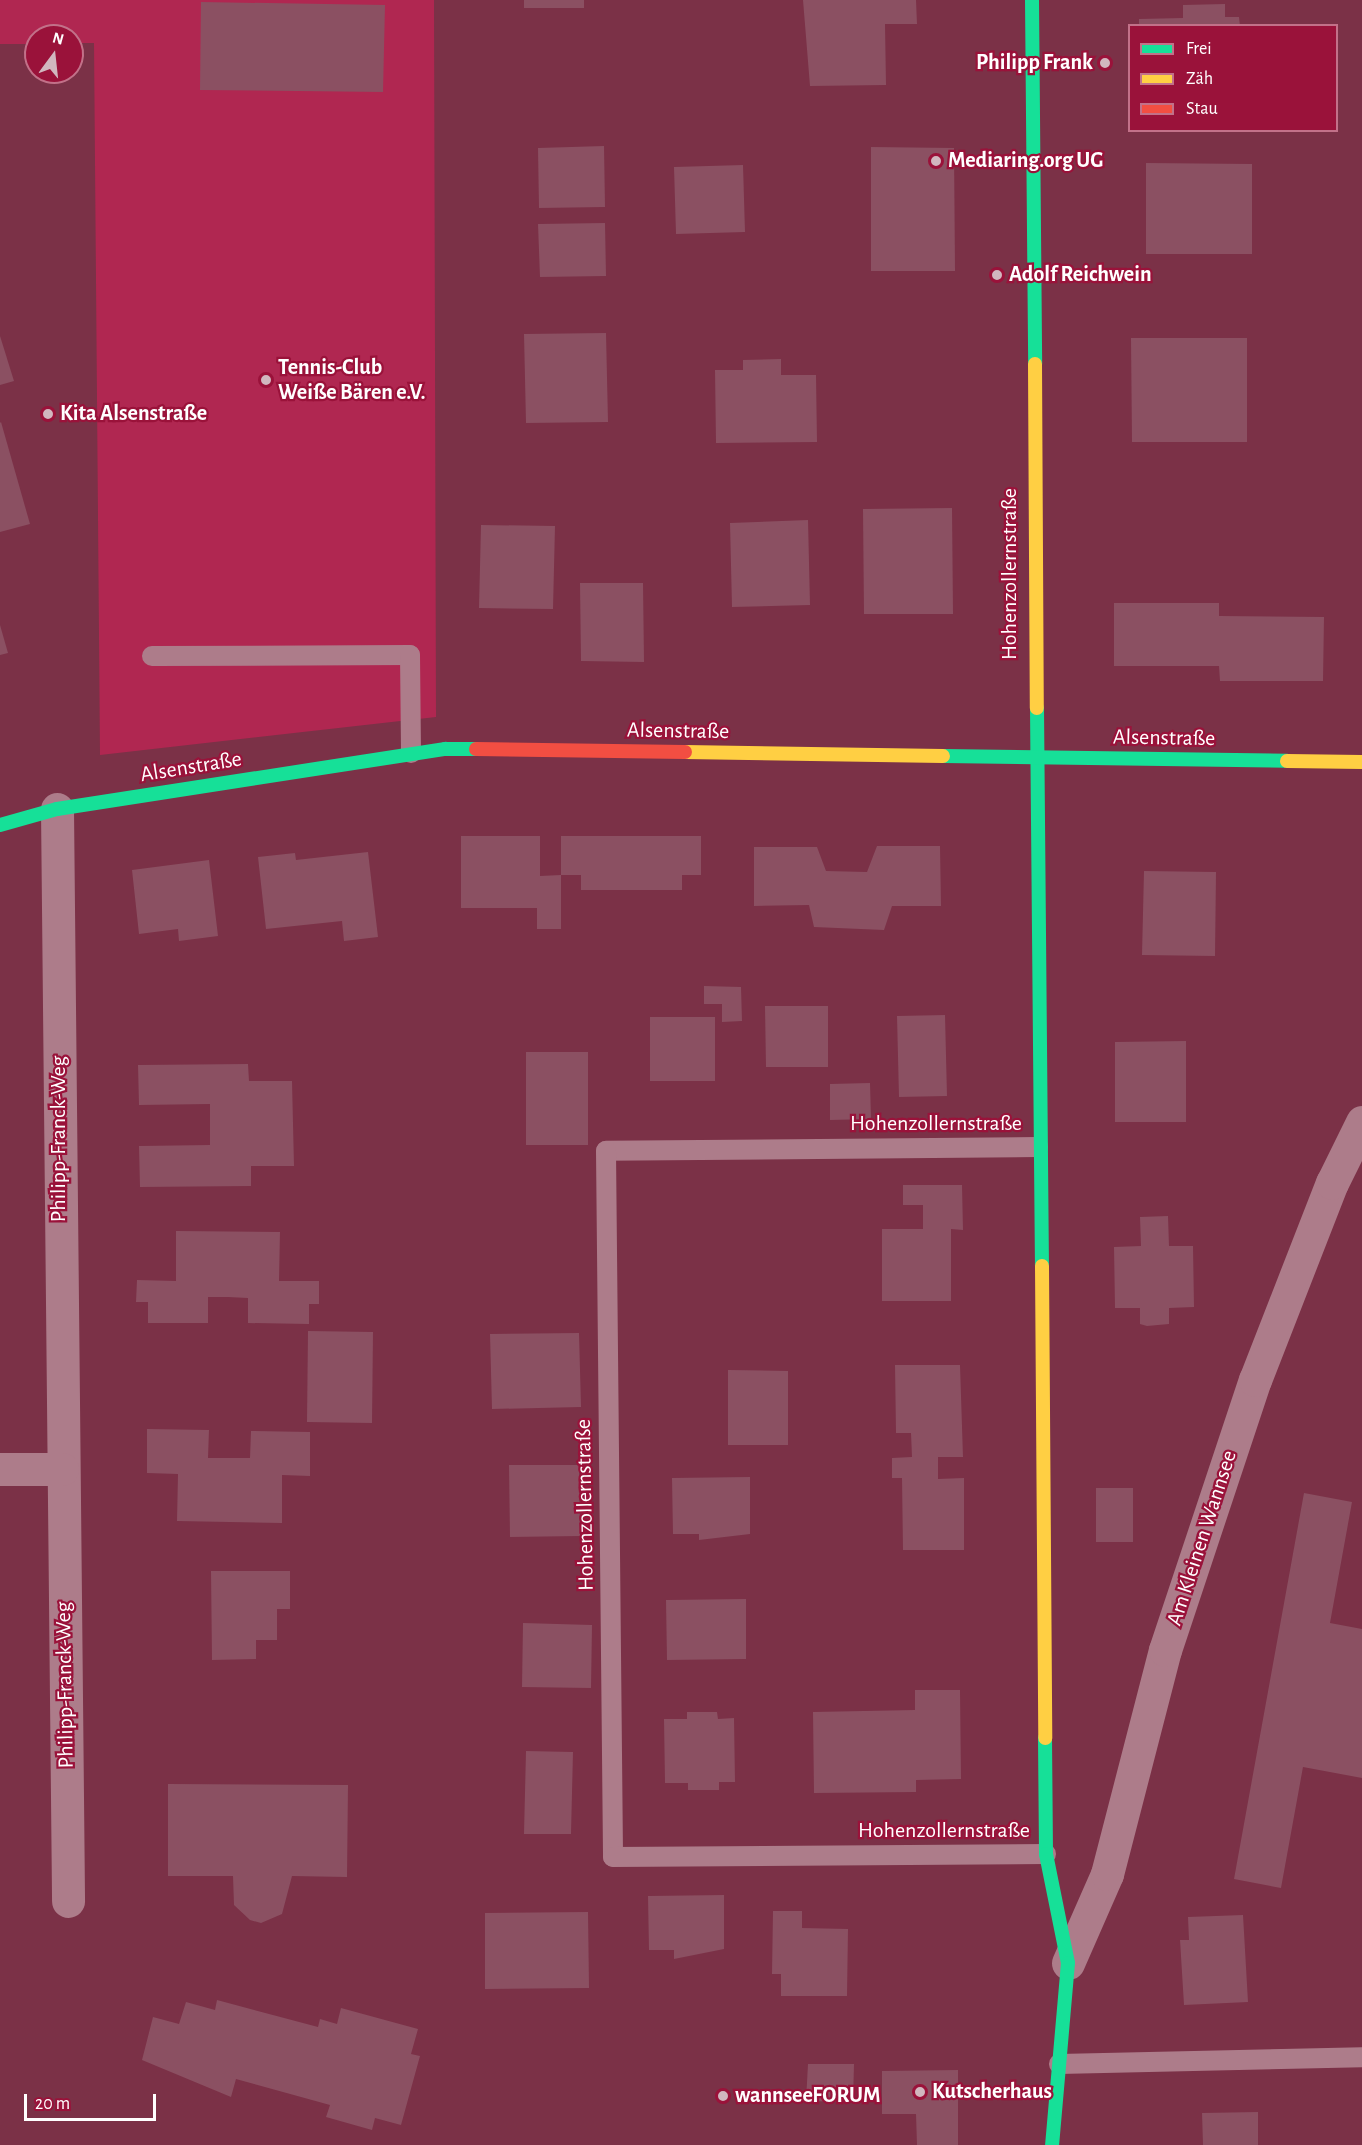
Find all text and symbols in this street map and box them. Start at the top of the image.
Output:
north arrow [24,24,84,84]
legend [1128,24,1338,132]
text: N [51,29,66,48]
text: Frei [1186,40,1212,58]
place label: Philipp Frank [976,50,1093,76]
marker: Philipp Frank [1098,56,1112,70]
text: Zäh [1186,70,1213,88]
text: Stau [1186,100,1218,118]
place label: Mediaring.org UG [948,148,1103,174]
marker: Mediaring.org UG [929,154,943,168]
place label: Adolf Reichwein [1009,262,1152,288]
marker: Adolf Reichwein [990,268,1004,282]
place label: Tennis-Club Weiße Bären e.V. [278,354,426,406]
marker: Tennis-Club Weiße Bären e.V. [259,373,273,387]
place label: Kita Alsenstraße [60,401,207,427]
marker: Kita Alsenstraße [41,407,55,421]
street label: Hohenzollernstraße [997,488,1023,660]
street label: Alsenstraße [627,717,729,745]
street label: Alsenstraße [1113,724,1215,752]
street label: Alsenstraße [138,746,244,788]
street label: Philipp-Franck-Weg [46,1056,72,1222]
street label: Hohenzollernstraße [850,1111,1022,1137]
street label: Hohenzollernstraße [570,1419,600,1591]
street label: Am Kleinen Wannsee [1161,1447,1243,1629]
street label: Philipp-Franck-Weg [50,1602,80,1768]
street label: Hohenzollernstraße [858,1818,1030,1844]
place label: Kutscherhaus [932,2079,1052,2105]
scale bar [27,2082,159,2120]
place label: wannseeFORUM [735,2083,881,2109]
marker: Kutscherhaus [913,2085,927,2099]
marker: wannseeFORUM [716,2089,730,2103]
text: 20 m [35,2095,70,2113]

